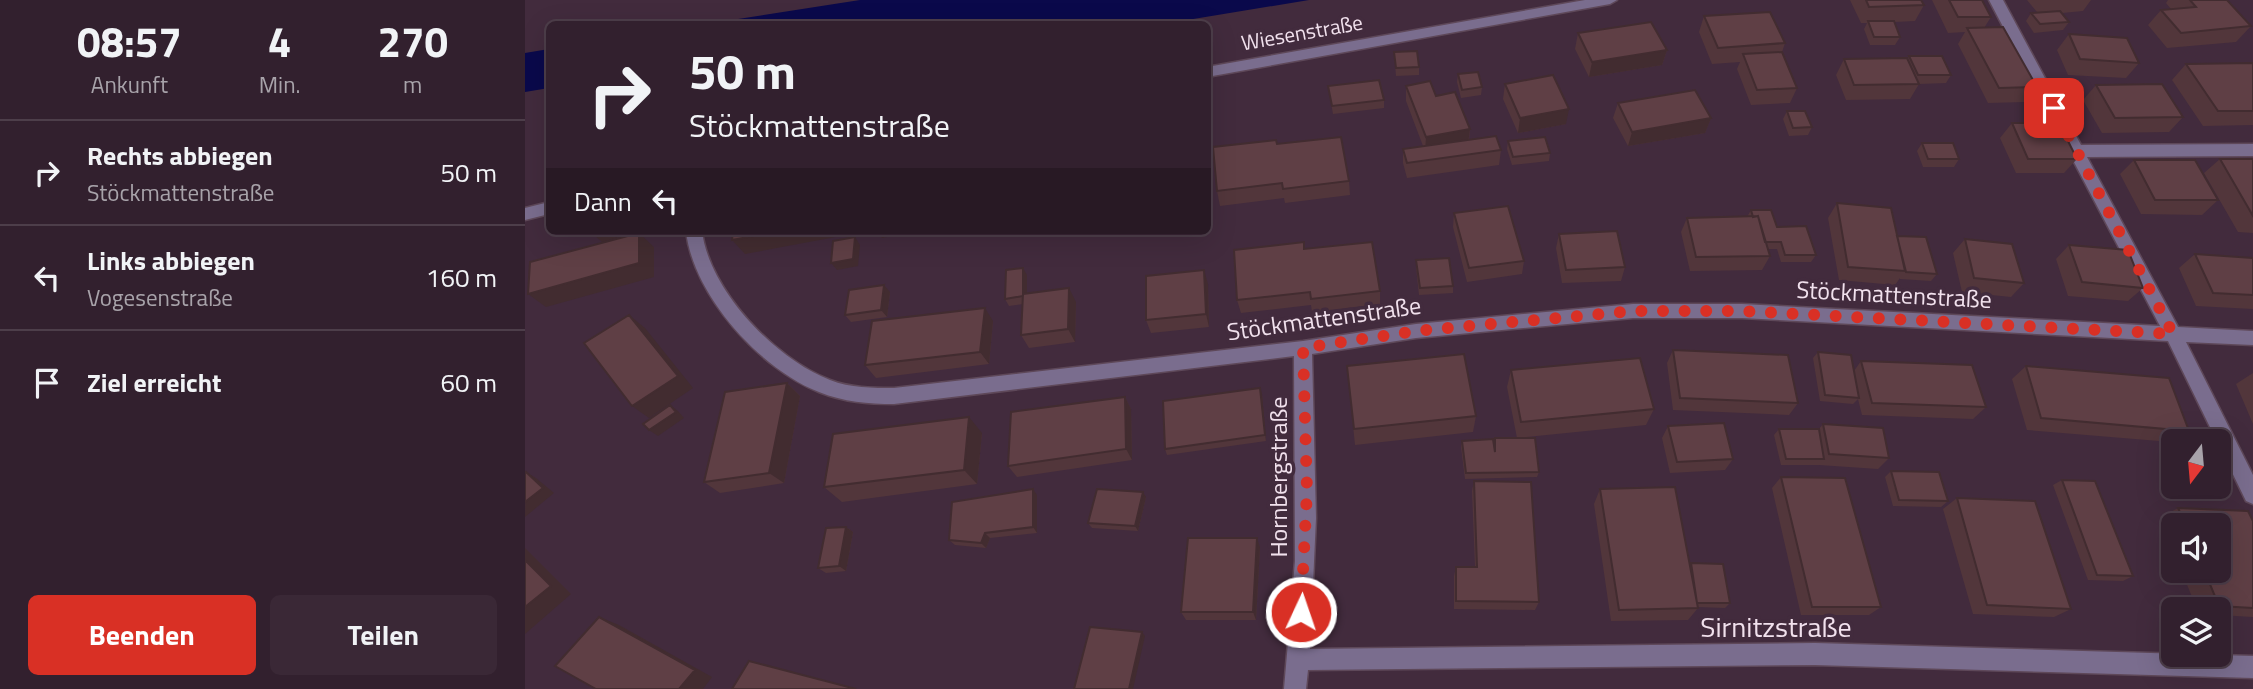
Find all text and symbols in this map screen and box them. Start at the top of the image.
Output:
street label: Wiesenstraße [1238,6,1365,58]
text: 08:57 [77,9,182,73]
text: 4 [268,9,291,73]
text: 270 [377,9,448,73]
text: 50 m [689,33,796,108]
icon: right [574,49,665,140]
text: Ankunft [91,67,168,102]
text: Min. [259,67,300,102]
text: m [403,67,422,102]
pin [2024,78,2084,138]
icon: arrive [2035,89,2073,127]
text: Stöckmattenstraße [689,101,950,149]
text: Rechts abbiegen [87,136,273,175]
text: 50 m [440,153,497,192]
icon: right [28,154,66,192]
text: Stöckmattenstraße [87,175,274,210]
text: Dann [574,182,632,221]
icon: left [646,182,684,220]
text: Links abbiegen [87,241,255,280]
text: 160 m [426,258,497,297]
icon: left [28,259,66,297]
street label: Stöckmattenstraße [1795,271,1993,317]
text: Vogesenstraße [87,280,233,315]
street label: Stöckmattenstraße [1225,287,1423,349]
text: Ziel erreicht [87,363,222,402]
text: 60 m [440,363,497,402]
icon: arrive [28,364,66,402]
street label: Hornbergstraße [1260,397,1296,557]
north arrow [2161,429,2231,499]
map controls [2161,429,2231,667]
button: sound [2161,513,2231,583]
position arrow [1264,575,1338,649]
button: Beenden [28,595,256,675]
button: Teilen [270,595,497,675]
button: layers [2161,597,2231,667]
street label: Sirnitzstraße [1700,605,1852,648]

